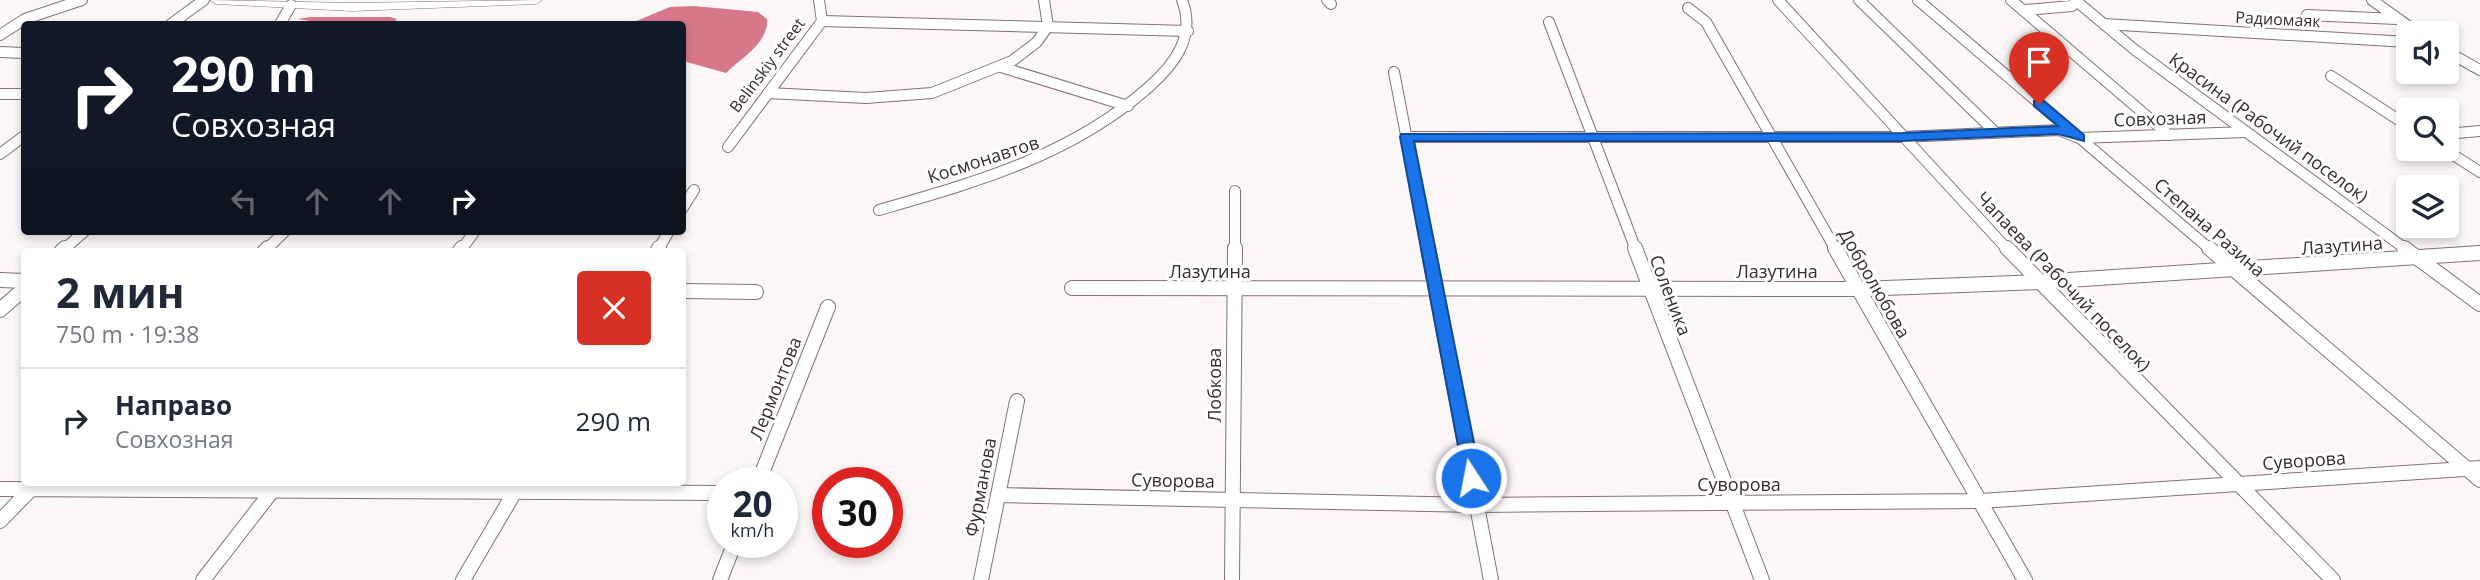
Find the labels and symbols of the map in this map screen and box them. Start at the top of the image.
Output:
street label: Радиомаяк [2235,6,2322,32]
street label: Belinskiy street [724,13,810,117]
pin [2009,32,2069,104]
street label: Красина (Рабочий поселок) [2165,47,2373,207]
street label: Совхозная [2113,104,2207,132]
street label: Космонавтов [924,130,1042,188]
street label: Степана Разина [2149,172,2271,282]
street label: Чапаева (Рабочий поселок) [1972,186,2156,376]
street label: Добролюбова [1834,224,1916,342]
street label: Лазутина [2300,230,2384,260]
street label: Соленика [1645,251,1697,339]
street label: Лазутина [1169,259,1251,283]
street label: Лазутина [1736,259,1818,283]
street label: Лермонтова [743,333,807,443]
street label: Лобкова [1202,348,1226,422]
street label: Фурманова [959,436,1001,538]
position arrow [1434,441,1508,515]
street label: Суворова [2261,445,2347,475]
speed limit sign: 30 [812,467,903,558]
street label: Суворова [1131,467,1215,493]
street label: Суворова [1697,472,1781,496]

